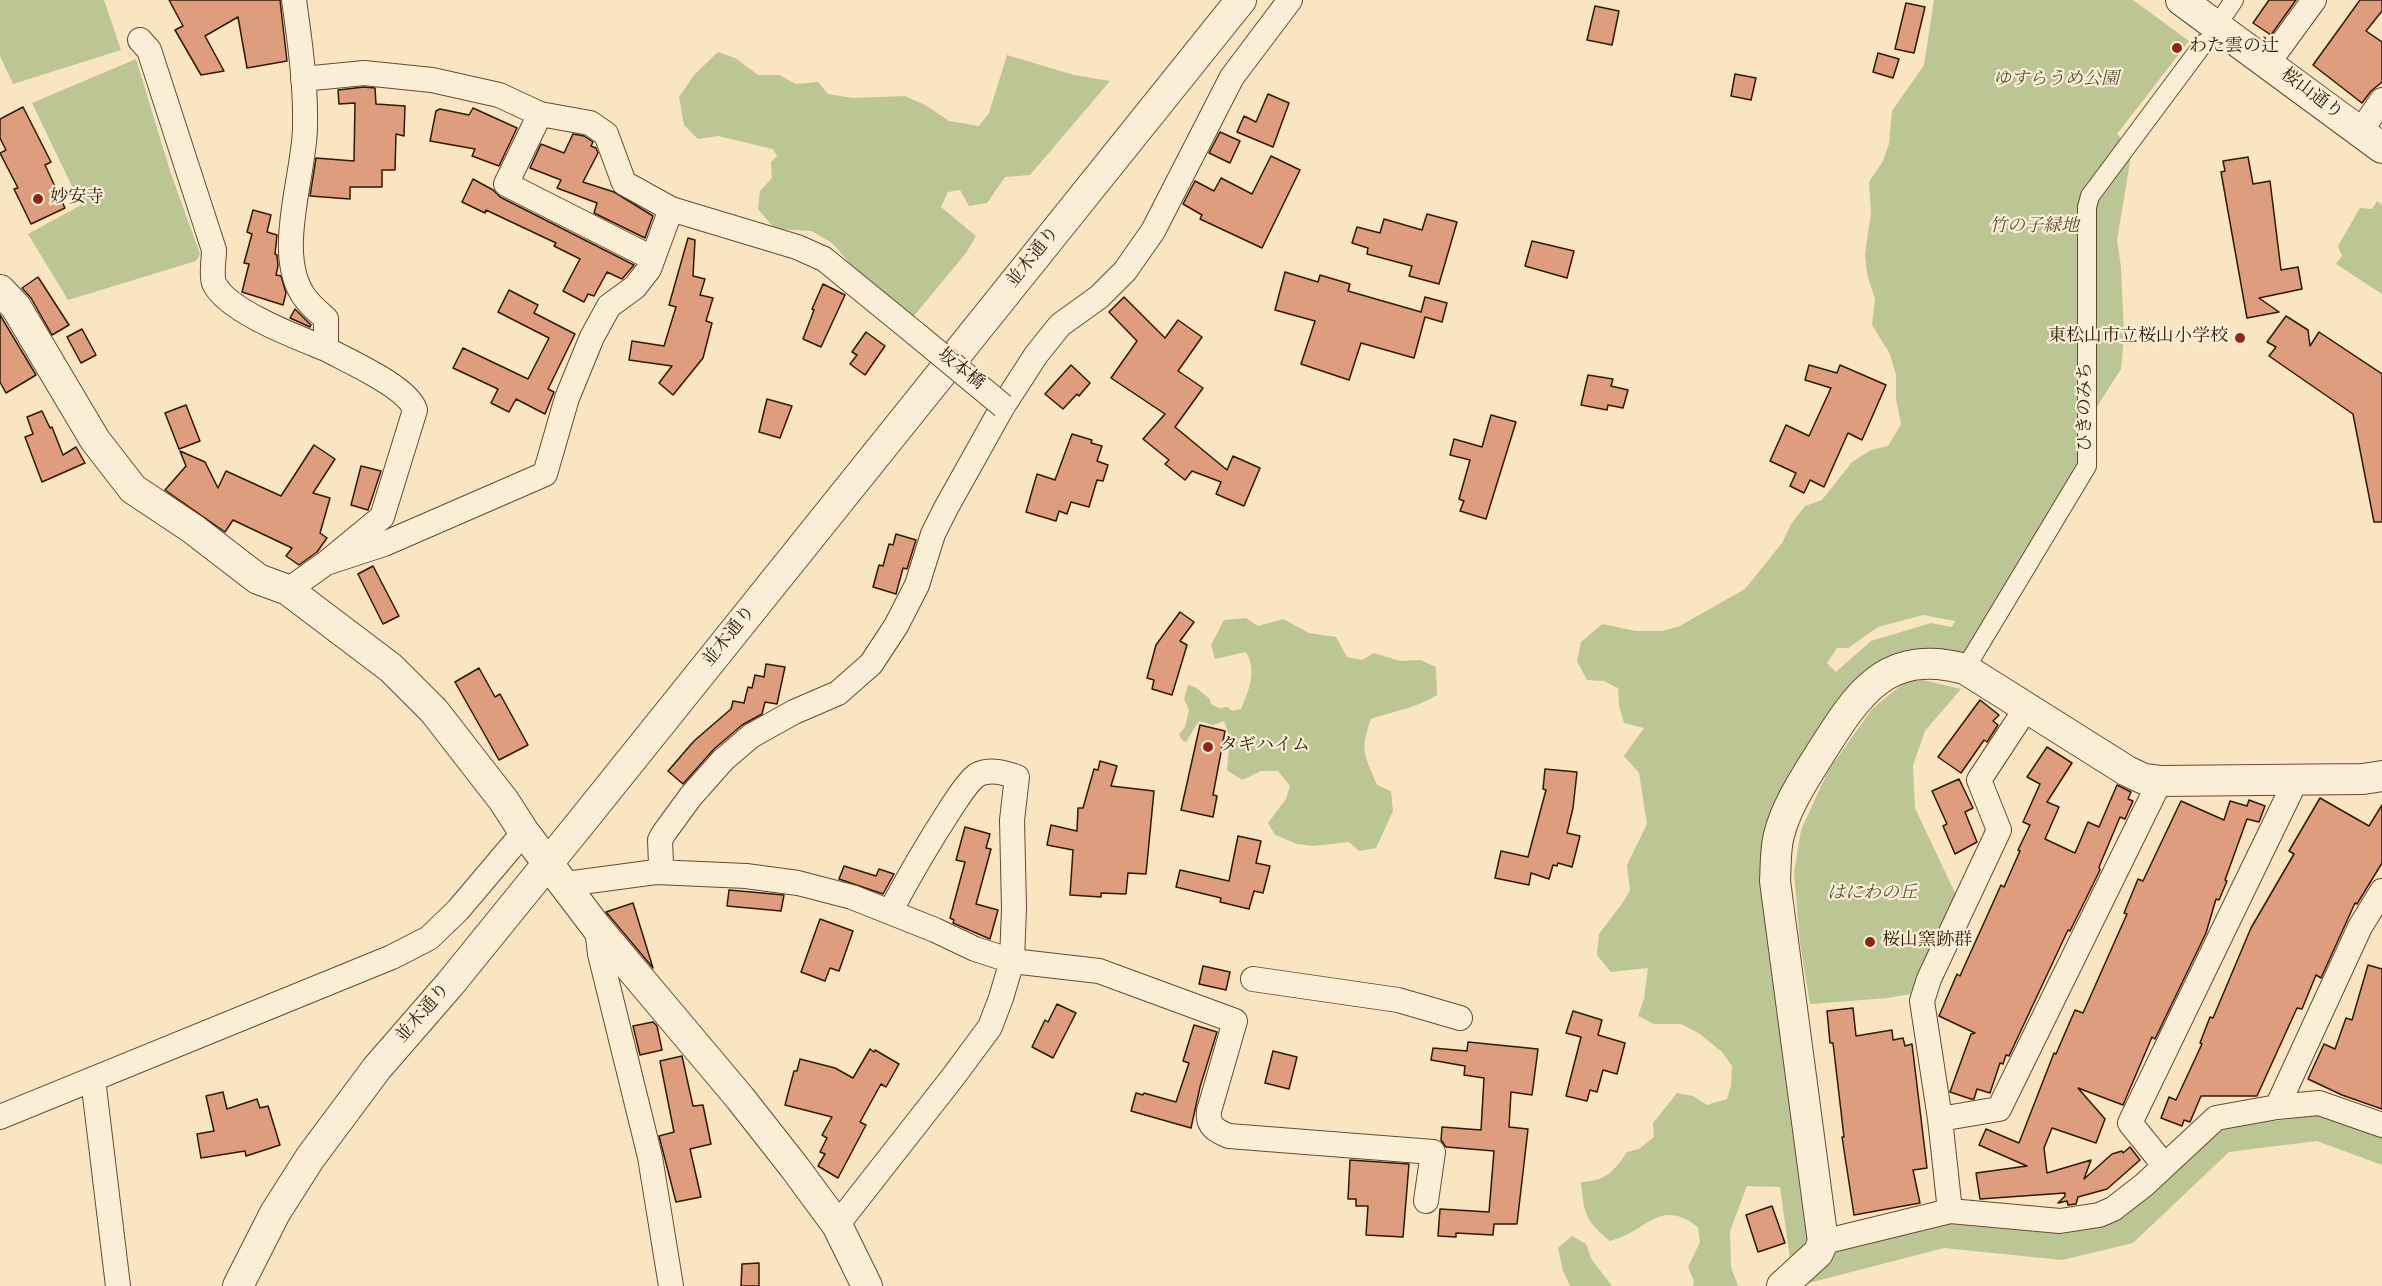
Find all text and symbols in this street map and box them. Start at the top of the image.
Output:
place label: わた雲の辻 [2189,37,2279,59]
marker: わた雲の辻 [2170,41,2184,55]
street label: 桜山通り [2276,65,2346,125]
park label: ゆすらうめ公園 [1993,70,2119,92]
place label: 妙安寺 [50,188,104,210]
marker: 妙安寺 [31,192,45,206]
park label: 竹の子緑地 [1989,217,2079,239]
street label: 並木通り [1003,223,1065,293]
place label: 東松山市立桜山小学校 [2048,327,2228,349]
marker: 東松山市立桜山小学校 [2233,331,2247,345]
street label: 坂本橋 [932,345,988,395]
street label: ひきのみち [2076,362,2098,452]
street label: 並木通り [699,602,761,672]
place label: タギハイム [1220,736,1310,758]
marker: タギハイム [1201,740,1215,754]
park label: はにわの丘 [1827,884,1917,906]
place label: 桜山窯跡群 [1882,931,1972,953]
marker: 桜山窯跡群 [1863,935,1877,949]
street label: 並木通り [392,980,456,1048]

